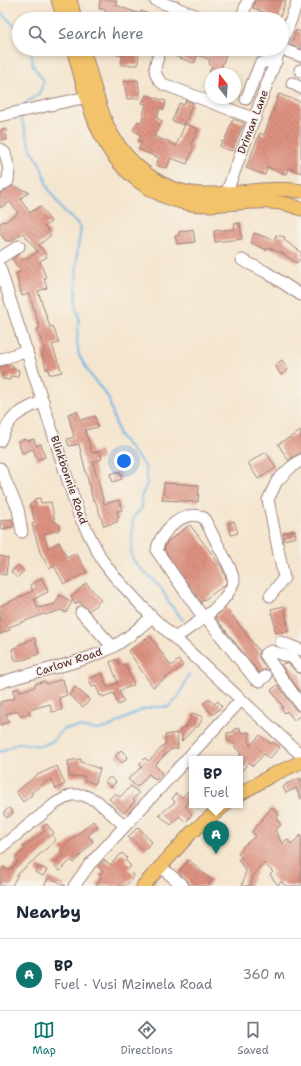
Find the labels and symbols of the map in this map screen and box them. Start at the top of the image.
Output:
north arrow [205,68,241,104]
street label: Driman Lane [234,88,272,156]
street label: Blinkbonnie Road [47,434,91,526]
your location [114,451,134,471]
street label: Carlow Road [34,644,104,680]
pin: A [203,821,229,854]

